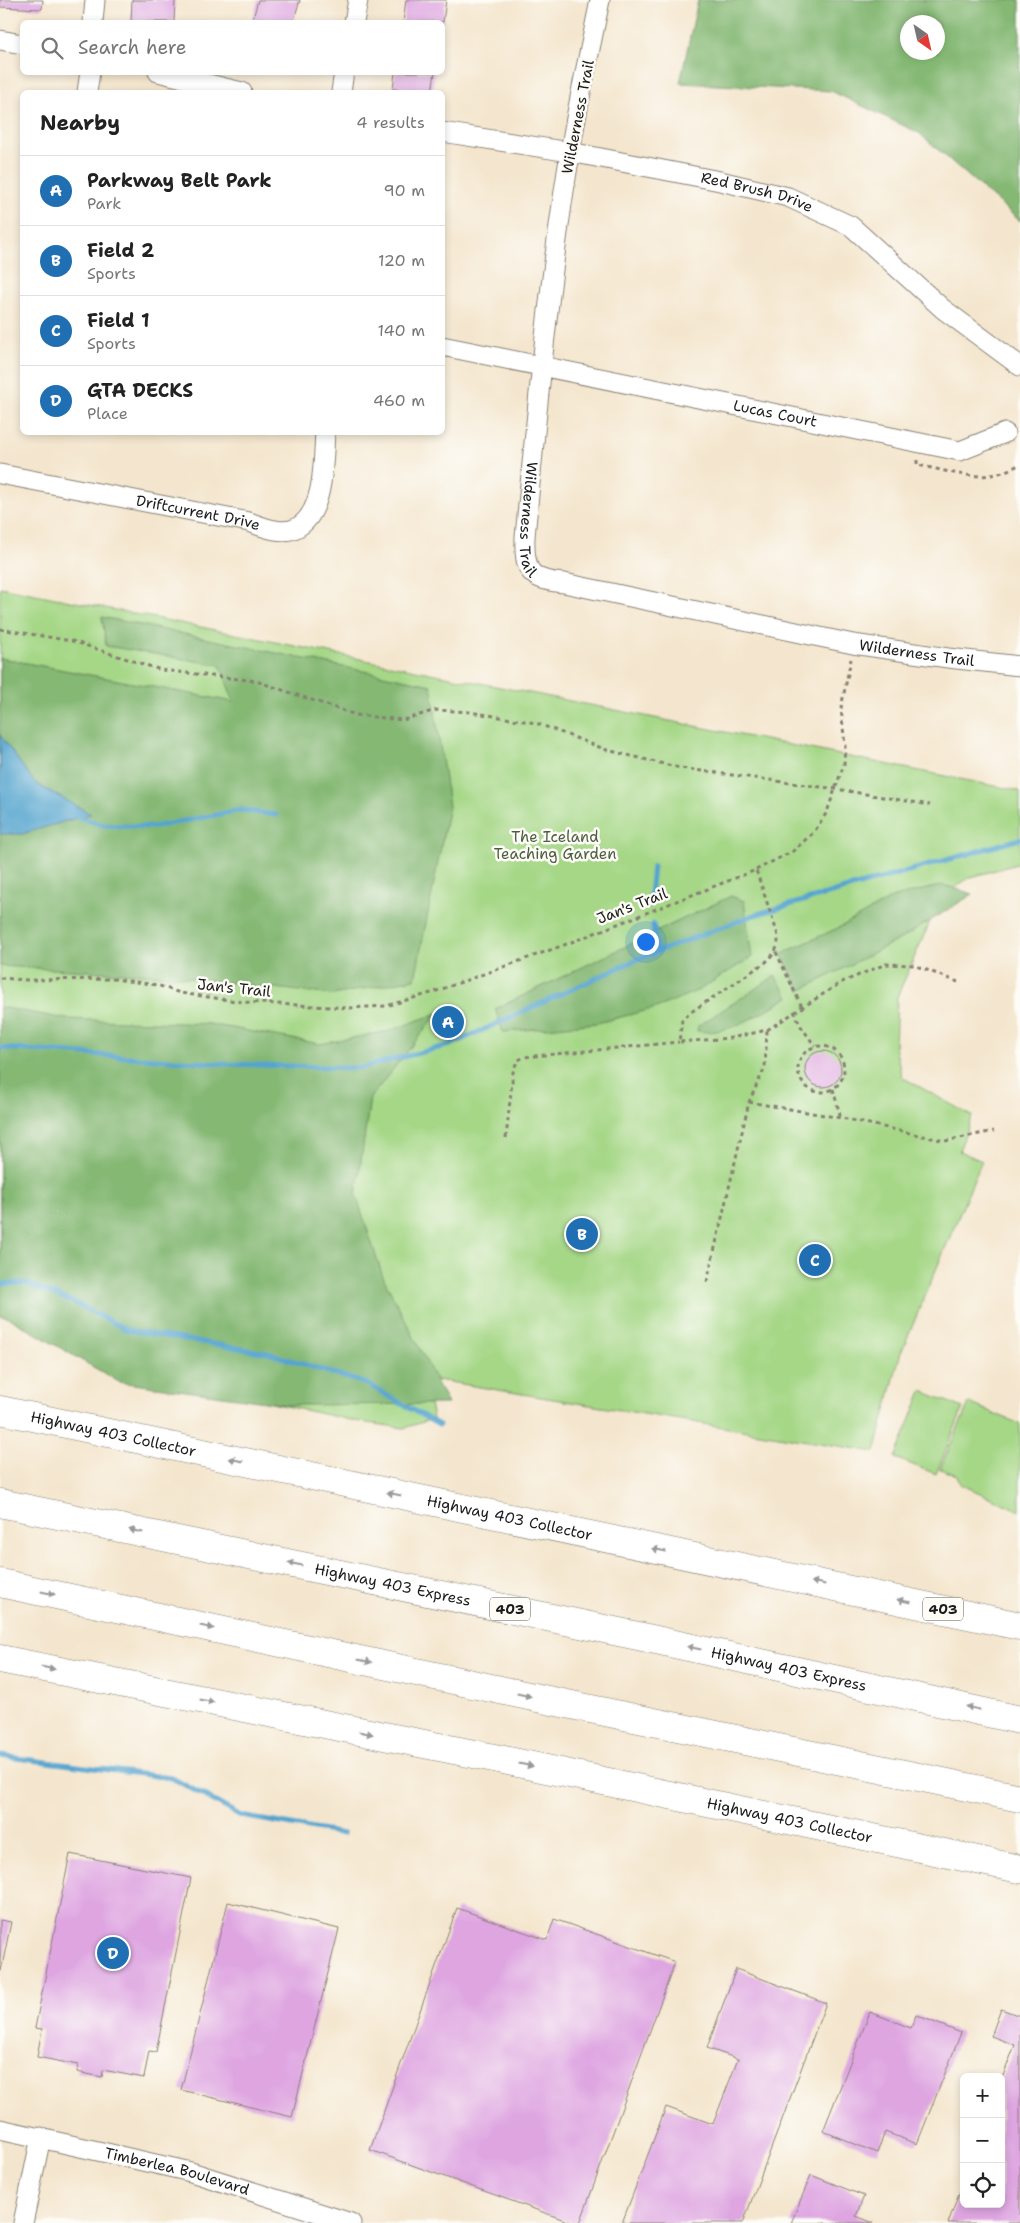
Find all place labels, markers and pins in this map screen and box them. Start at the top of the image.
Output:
pin: A [432,1003,464,1041]
pin: B [566,1215,598,1253]
pin: C [799,1241,831,1279]
pin: D [97,1934,129,1972]

